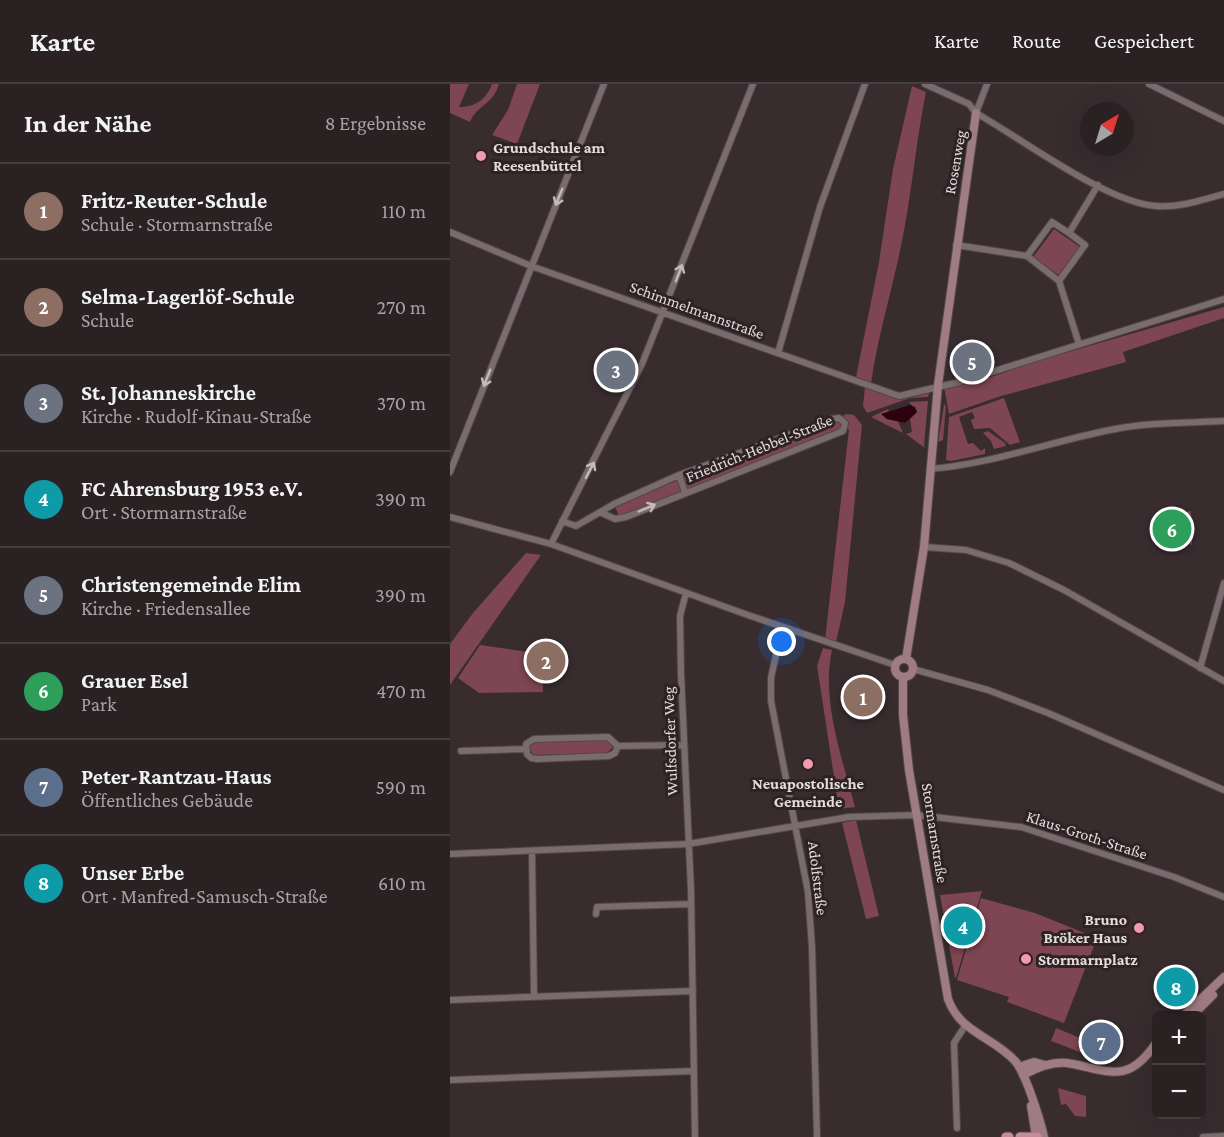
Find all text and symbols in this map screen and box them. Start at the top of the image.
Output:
text: Karte [30,26,95,57]
text: Karte [934,29,979,53]
text: Route [1012,29,1061,53]
text: Gespeichert [1094,29,1194,53]
north arrow [1080,102,1134,156]
text: In der Nähe [24,109,152,138]
text: 8 Ergebnisse [325,112,426,134]
street label: Rosenweg [941,128,970,196]
place label: Grundschule am Reesenbüttel [493,139,606,174]
marker: Grundschule am Reesenbüttel [474,149,488,163]
one-way arrow [553,187,564,206]
text: Fritz-Reuter-Schule [81,188,267,213]
text: 1 [40,200,47,222]
text: 110 m [382,200,426,222]
text: Schule · Stormarnstraße [81,213,273,235]
one-way arrow [675,265,686,283]
street label: Schimmelmannstraße [628,278,766,342]
text: Selma-Lagerlöf-Schule [81,284,295,309]
text: 2 [38,296,49,318]
text: 270 m [377,296,426,318]
text: Schule [81,309,134,331]
pin: 5 [952,340,992,384]
pin: 3 [596,348,636,392]
one-way arrow [481,368,492,387]
text: St. Johanneskirche [81,380,256,405]
text: 3 [39,392,48,414]
text: 370 m [377,392,426,414]
text: Kirche · Rudolf-Kinau-Straße [81,405,311,427]
street label: Friedrich-Hebbel-Straße [683,411,835,485]
one-way arrow [584,462,596,479]
text: FC Ahrensburg 1953 e.V. [81,476,303,501]
text: 4 [38,488,49,510]
text: 390 m [375,488,426,510]
text: Ort · Stormarnstraße [81,501,247,523]
one-way arrow [637,502,655,513]
pin: 6 [1152,506,1192,552]
text: Christengemeinde Elim [81,572,301,597]
text: 5 [39,584,48,606]
text: 390 m [375,584,426,606]
text: Kirche · Friedensallee [81,597,251,619]
your location [767,627,796,656]
pin: 2 [526,638,566,684]
text: Grauer Esel [81,668,188,693]
pin: 1 [844,674,882,720]
text: 6 [38,680,49,702]
text: 470 m [376,680,426,702]
street label: Wulfsdorfer Weg [660,686,681,796]
text: Park [81,693,117,715]
marker: Neuapostolische Gemeinde [801,757,815,771]
text: Peter-Rantzau-Haus [81,764,271,789]
place label: Neuapostolische Gemeinde [752,775,865,810]
text: 7 [39,776,48,798]
text: 590 m [376,776,426,798]
street label: Stormarnstraße [919,782,951,884]
text: Öffentliches Gebäude [81,789,253,811]
street label: Klaus-Groth-Straße [1024,807,1150,863]
street label: Adolfstraße [805,840,831,916]
text: Unser Erbe [81,860,184,885]
text: 8 [38,872,49,894]
text: 610 m [378,872,426,894]
text: Ort · Manfred-Samusch-Straße [81,885,327,907]
pin: 4 [944,904,982,948]
place label: Bruno Bröker Haus [1043,911,1127,946]
marker: Bruno Bröker Haus [1132,921,1146,935]
place label: Stormarnplatz [1038,951,1138,968]
marker: Stormarnplatz [1019,952,1033,966]
pin: 8 [1156,964,1196,1010]
map controls [1152,1011,1206,1119]
button: + [1152,1011,1206,1065]
pin: 7 [1082,1020,1120,1064]
button: − [1152,1065,1206,1119]

